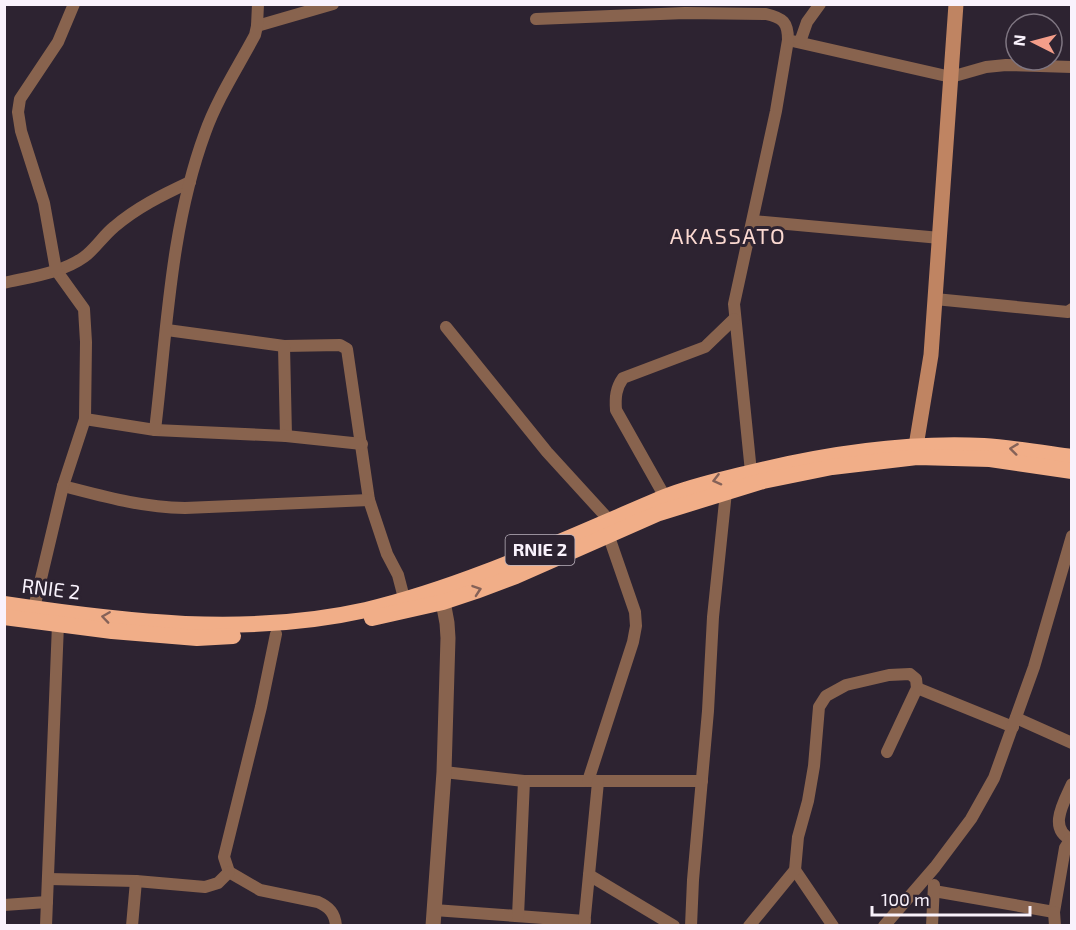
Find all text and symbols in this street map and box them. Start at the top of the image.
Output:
north arrow [1004,12,1064,72]
text: N [1009,34,1029,47]
district label: AKASSATO [670,222,786,248]
one-way arrow [1009,443,1018,456]
one-way arrow [712,473,722,486]
road number: RNIE 2 [506,535,574,565]
street label: RNIE 2 [21,573,82,603]
one-way arrow [471,585,481,598]
one-way arrow [102,612,111,624]
scale bar [872,879,1030,917]
text: 100 m [881,888,930,910]

